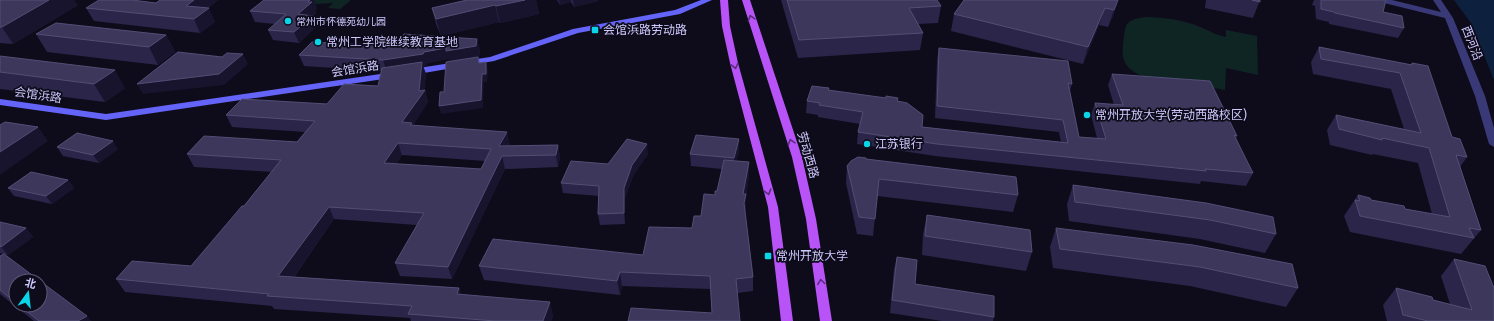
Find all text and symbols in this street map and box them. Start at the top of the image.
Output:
one-way arrow [747,15,755,22]
marker: 常州市怀德苑幼儿园 [283,16,293,26]
place label: 常州市怀德苑幼儿园 [296,16,386,28]
place label: 会馆浜路劳动路 [603,23,687,37]
street label: 西河沿 [1459,24,1485,62]
marker: 会馆浜路劳动路 [590,25,600,35]
place label: 常州工学院继续教育基地 [326,35,458,49]
marker: 常州工学院继续教育基地 [313,37,323,47]
street label: 会馆浜路 [330,58,380,80]
one-way arrow [730,62,739,69]
street label: 会馆浜路 [13,85,63,105]
place label: 常州开放大学(劳动西路校区) [1095,108,1247,122]
marker: 常州开放大学(劳动西路校区) [1082,110,1092,120]
street label: 劳动西路 [795,130,821,180]
place label: 江苏银行 [875,137,923,151]
one-way arrow [787,138,796,145]
marker: 江苏银行 [862,139,872,149]
one-way arrow [764,188,772,195]
place label: 常州开放大学 [776,249,848,263]
marker: 常州开放大学 [763,251,773,261]
north arrow [8,273,48,313]
text: 北 [23,276,37,292]
one-way arrow [817,279,826,285]

